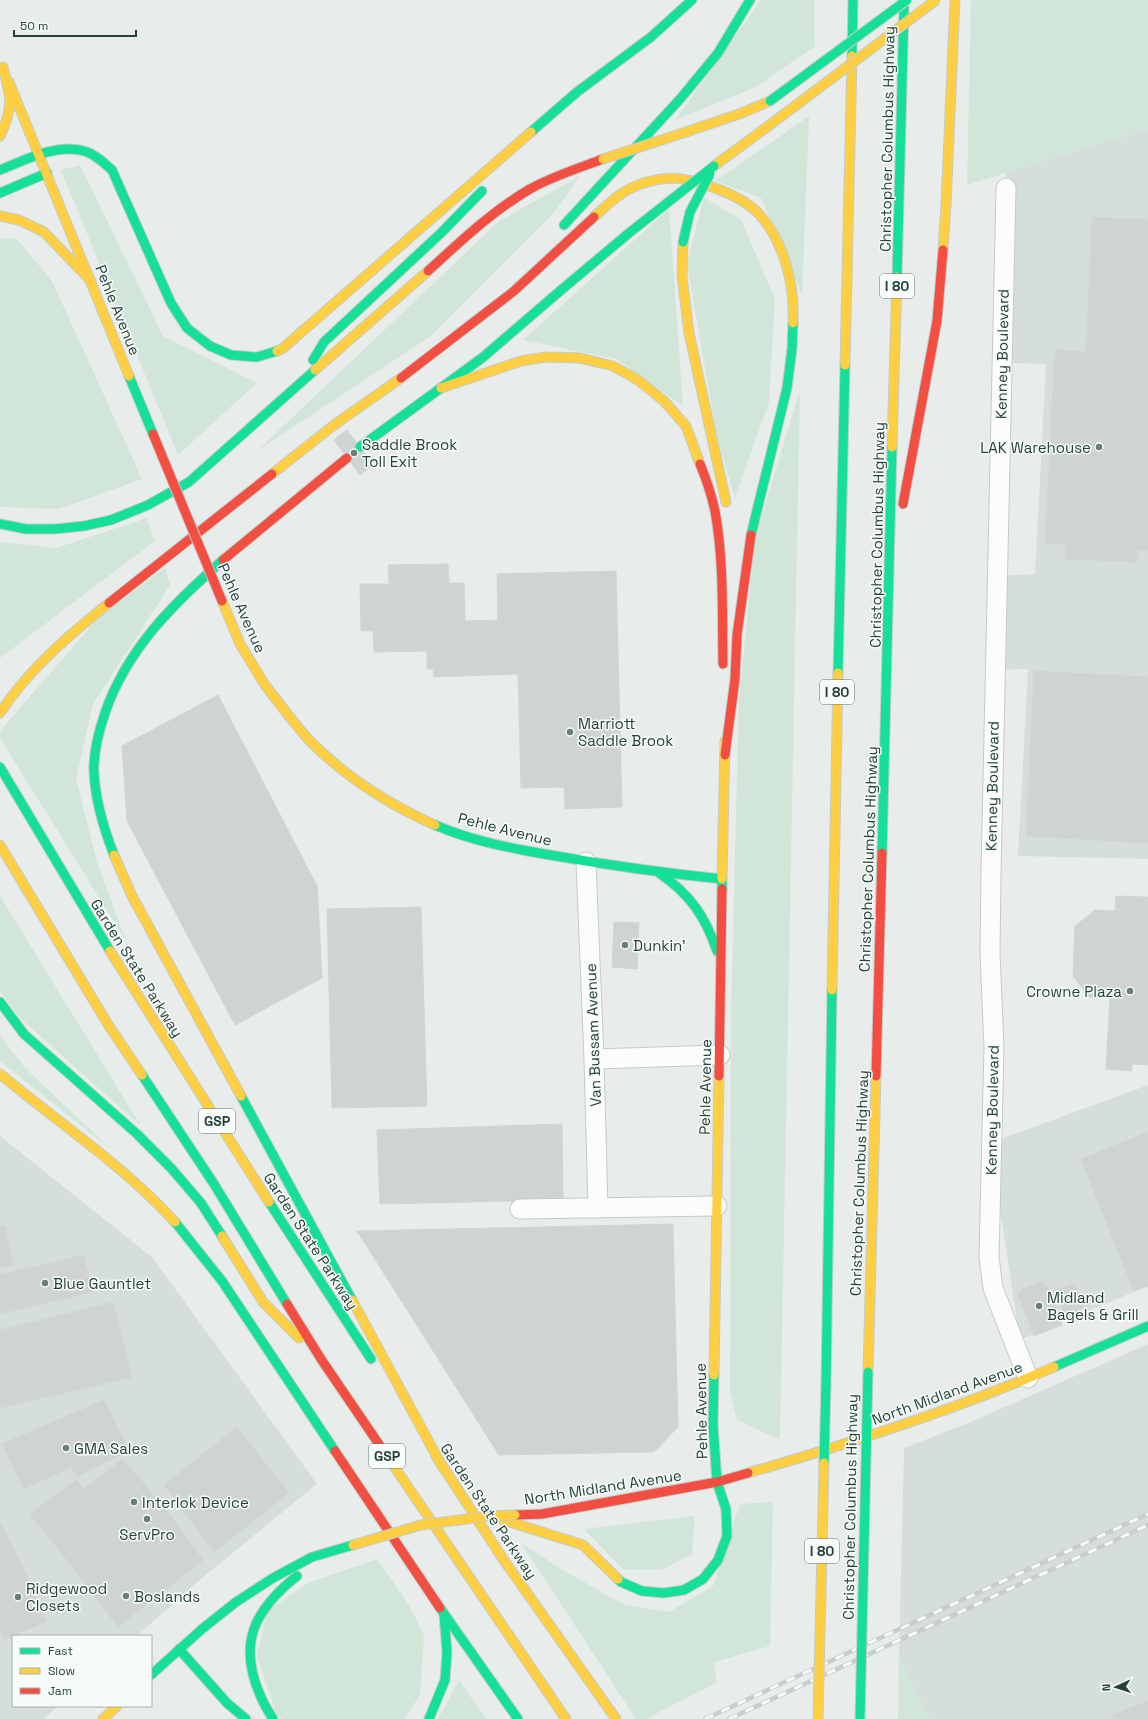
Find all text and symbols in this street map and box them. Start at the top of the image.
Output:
scale bar [14,12,136,38]
text: 50 m [20,18,48,34]
street label: Christopher Columbus Highway [876,26,898,252]
street label: Pehle Avenue [91,262,145,358]
road number: I 80 [880,274,914,298]
street label: Kenney Boulevard [991,289,1013,419]
street label: Christopher Columbus Highway [866,422,888,648]
place label: Saddle Brook Toll Exit [362,435,457,471]
place label: LAK Warehouse [980,438,1091,457]
marker: LAK Warehouse [1094,442,1104,452]
marker: Saddle Brook Toll Exit [349,448,359,458]
street label: Pehle Avenue [214,560,270,656]
road number: I 80 [820,680,854,704]
place label: Marriott Saddle Brook [578,714,673,750]
street label: Kenney Boulevard [981,721,1003,851]
marker: Marriott Saddle Brook [565,727,575,737]
street label: Christopher Columbus Highway [855,746,881,972]
street label: Pehle Avenue [456,808,554,850]
street label: Garden State Parkway [87,895,187,1041]
place label: Dunkin' [633,936,686,955]
marker: Dunkin' [620,940,630,950]
street label: Van Bussam Avenue [581,963,605,1107]
place label: Crowne Plaza [1026,982,1122,1001]
marker: Crowne Plaza [1125,986,1135,996]
street label: Pehle Avenue [695,1039,715,1135]
street label: Kenney Boulevard [981,1045,1003,1175]
street label: Christopher Columbus Highway [846,1070,872,1296]
road number: GSP [199,1109,235,1133]
street label: Garden State Parkway [260,1169,362,1313]
place label: Blue Gauntlet [53,1274,151,1293]
marker: Blue Gauntlet [40,1278,50,1288]
place label: Midland Bagels & Grill [1047,1288,1139,1324]
marker: Midland Bagels & Grill [1034,1301,1044,1311]
street label: North Midland Avenue [869,1357,1025,1429]
street label: Pehle Avenue [691,1363,711,1459]
street label: Christopher Columbus Highway [839,1394,861,1620]
place label: GMA Sales [74,1439,148,1458]
street label: Garden State Parkway [436,1439,542,1583]
marker: GMA Sales [61,1443,71,1453]
road number: GSP [369,1444,405,1468]
street label: North Midland Avenue [523,1465,683,1509]
place label: Interlok Device [142,1493,249,1512]
marker: Interlok Device [129,1497,139,1507]
marker: ServPro [142,1514,152,1524]
place label: ServPro [119,1525,175,1544]
road number: I 80 [805,1539,839,1563]
place label: Ridgewood Closets [26,1579,107,1615]
place label: Boslands [134,1587,200,1606]
marker: Boslands [121,1591,131,1601]
marker: Ridgewood Closets [13,1592,23,1602]
legend [12,1635,152,1707]
text: Fast [48,1643,73,1659]
text: Slow [48,1663,75,1679]
north arrow [1096,1667,1136,1707]
text: Jam [48,1683,72,1699]
text: N [1099,1683,1113,1692]

